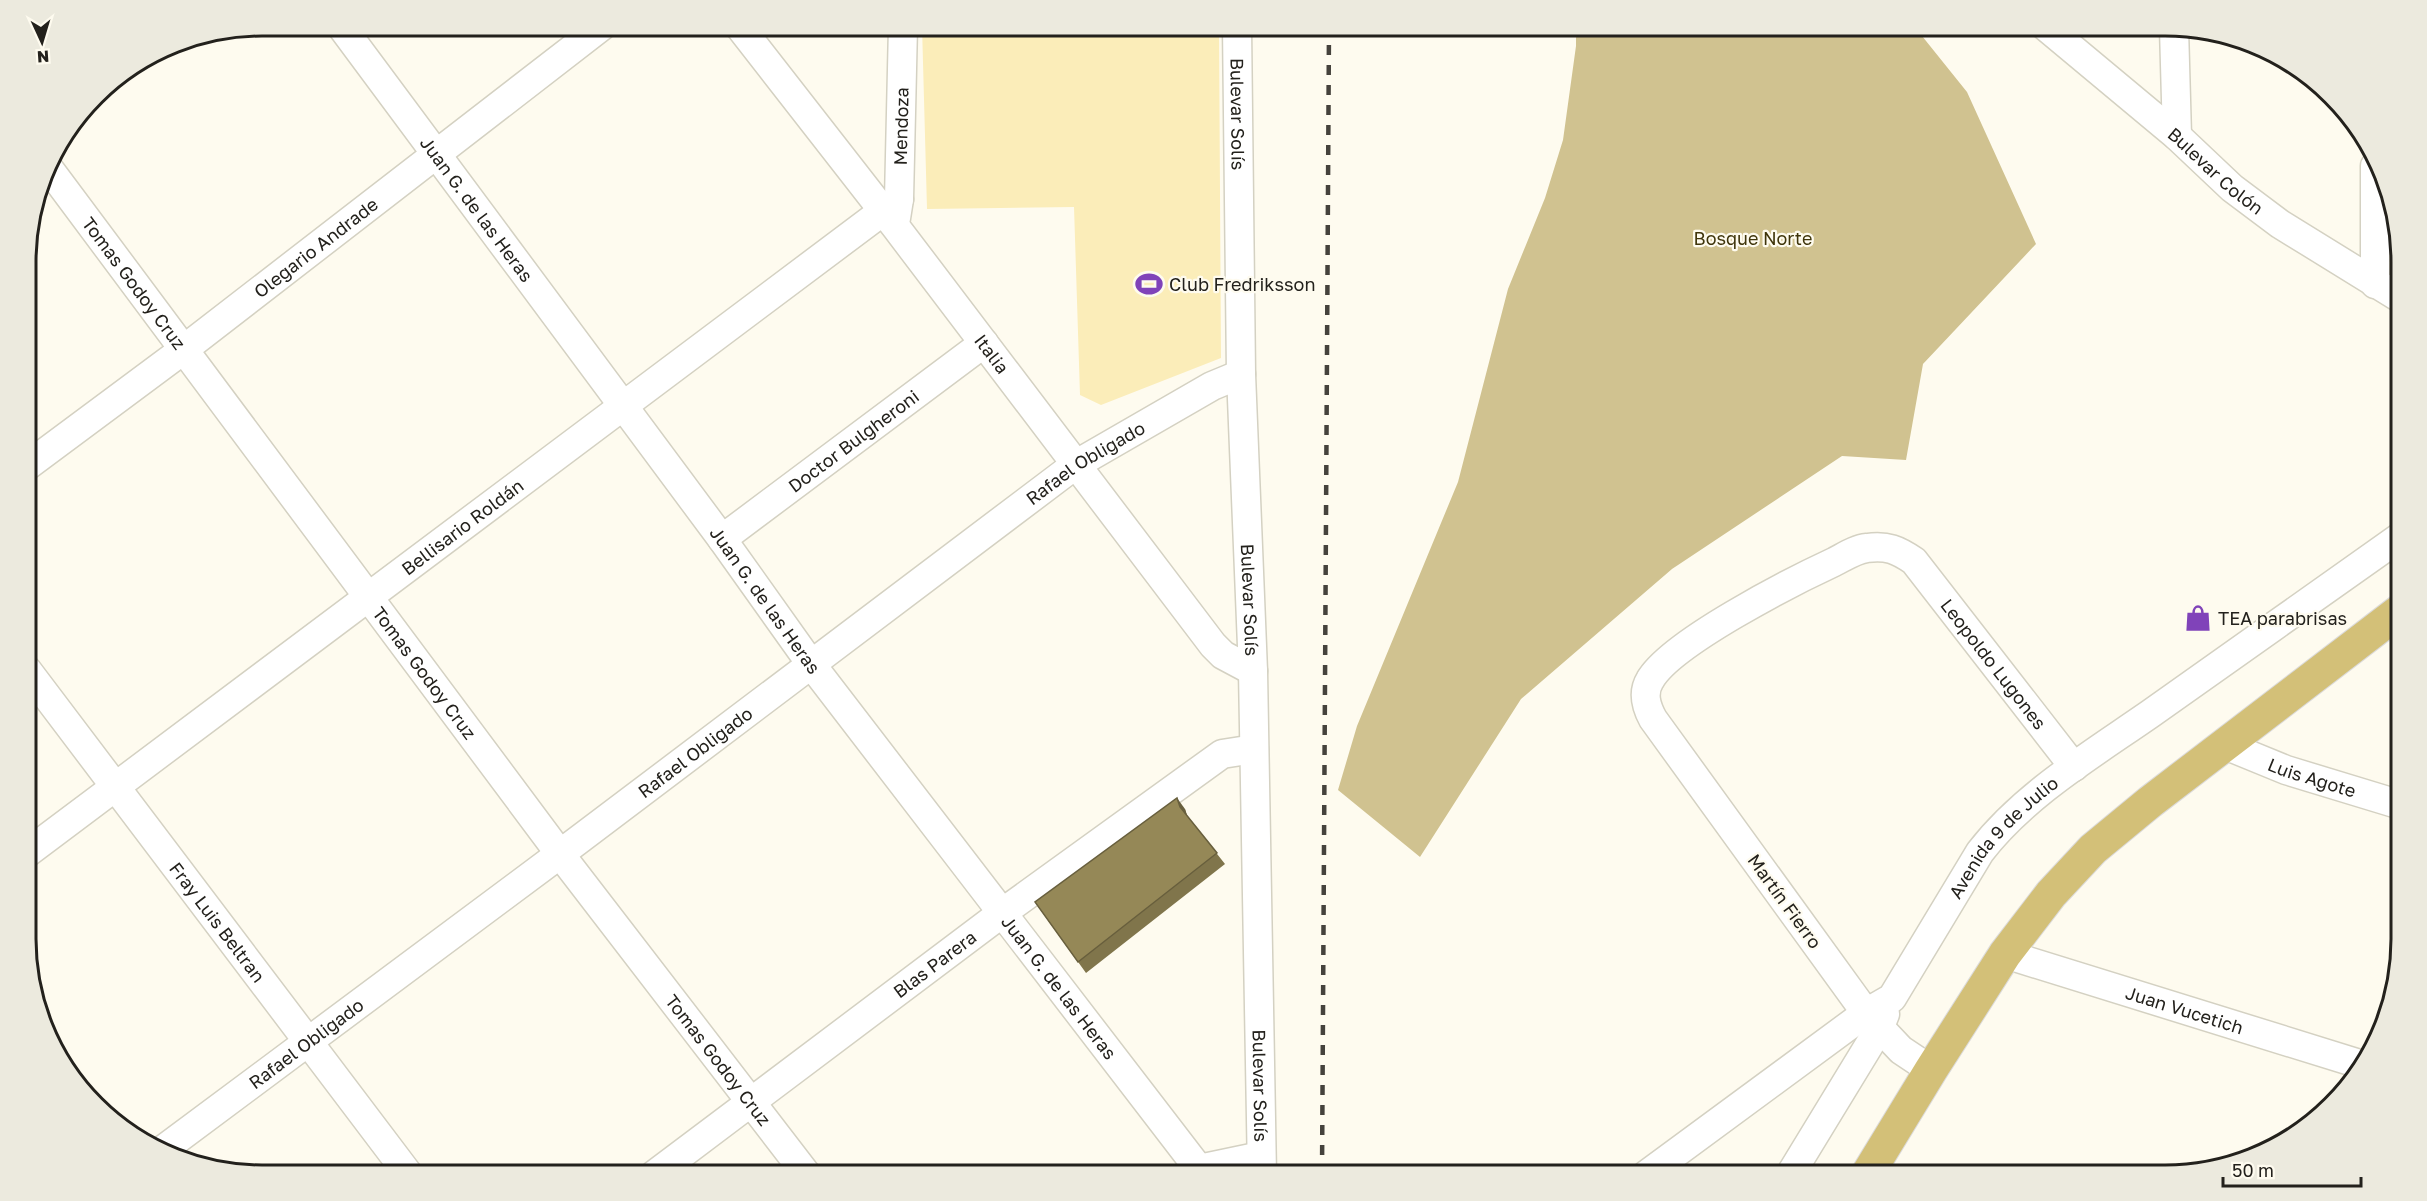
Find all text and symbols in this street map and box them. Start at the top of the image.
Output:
north arrow [12,12,72,72]
text: N [36,47,50,67]
street label: Bulevar Solís [1226,58,1250,170]
street label: Mendoza [889,87,913,166]
street label: Bulevar Colón [2164,122,2268,219]
street label: Juan G. de las Heras [416,132,538,286]
street label: Olegario Andrade [249,193,382,302]
street label: Tomas Godoy Cruz [78,213,191,354]
park label: Bosque Norte [1694,227,1812,249]
sports icon: Club Fredriksson [1134,269,1164,299]
place label: Club Fredriksson [1169,273,1315,295]
street label: Italia [970,330,1014,378]
street label: Doctor Bulgheroni [784,385,923,497]
street label: Rafael Obligado [1021,416,1149,509]
street label: Bellisario Roldán [397,474,527,579]
street label: Juan G. de las Heras [706,522,825,678]
street label: Bulevar Solís [1237,543,1263,656]
street label: Leopoldo Lugones [1936,594,2051,733]
street label: Tomas Godoy Cruz [368,602,481,743]
shop icon: TEA parabrisas [2183,603,2213,633]
place label: TEA parabrisas [2218,607,2347,629]
street label: Rafael Obligado [634,702,756,802]
street label: Luis Agote [2265,753,2359,802]
street label: Avenida 9 de Julio [1944,771,2062,902]
street label: Martín Fierro [1743,850,1827,952]
street label: Fray Luis Beltran [165,858,270,986]
street label: Juan G. de las Heras [997,911,1122,1064]
street label: Blas Parera [889,926,980,1002]
street label: Juan Vucetich [2123,981,2246,1038]
street label: Tomas Godoy Cruz [661,990,776,1130]
street label: Rafael Obligado [244,993,368,1093]
street label: Bulevar Solís [1248,1029,1272,1142]
scale bar [2223,1150,2361,1188]
text: 50 m [2232,1159,2274,1181]

